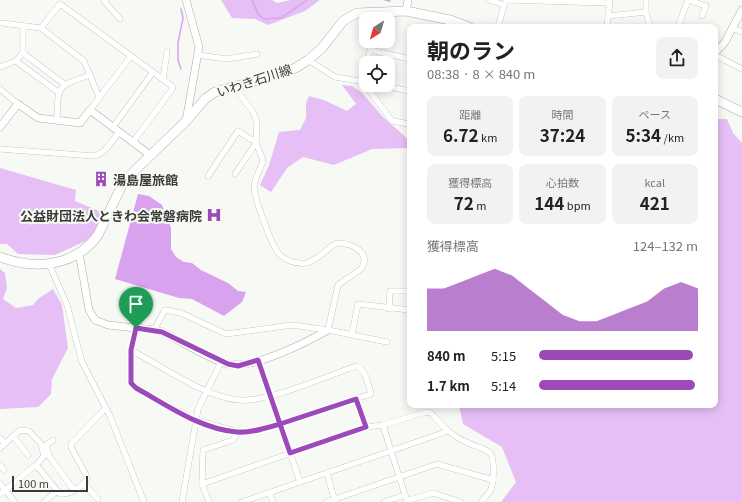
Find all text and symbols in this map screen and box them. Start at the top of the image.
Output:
north arrow [359,12,395,48]
map controls [359,12,395,92]
text: 朝のラン [427,33,515,65]
button: share [656,37,698,79]
button: locate [359,56,395,92]
street label: いわき石川線 [214,59,294,101]
text: 08:38 · 8 × 840 m [427,64,535,83]
text: 距離 [459,106,481,122]
text: 時間 [551,106,573,122]
text: ペース [639,106,671,122]
text: 6.72 [443,122,479,147]
text: 37:24 [540,122,585,147]
text: 5:34 [625,122,661,147]
text: km [479,129,497,145]
text: /km [661,129,684,145]
building icon: 湯島屋旅館 [92,170,110,188]
place label: 湯島屋旅館 [113,170,178,189]
text: 獲得標高 [448,174,492,190]
text: 心拍数 [546,174,579,190]
text: kcal [645,174,665,190]
text: 72 [454,190,474,215]
text: 144 [534,190,564,215]
text: 421 [640,190,670,215]
text: m [474,197,487,213]
text: bpm [564,197,591,213]
place label: 公益財団法人ときわ会常磐病院 [20,206,202,225]
hospital icon: 公益財団法人ときわ会常磐病院 [205,206,223,224]
text: 獲得標高 [427,236,479,255]
text: 124–132 m [633,236,698,255]
pin [119,287,153,328]
icon: arrive [125,293,147,315]
text: 840 m [427,346,466,365]
text: 5:15 [491,346,516,365]
text: 1.7 km [427,376,470,395]
text: 5:14 [491,376,516,395]
scale bar [12,474,88,493]
text: 100 m [18,475,49,491]

